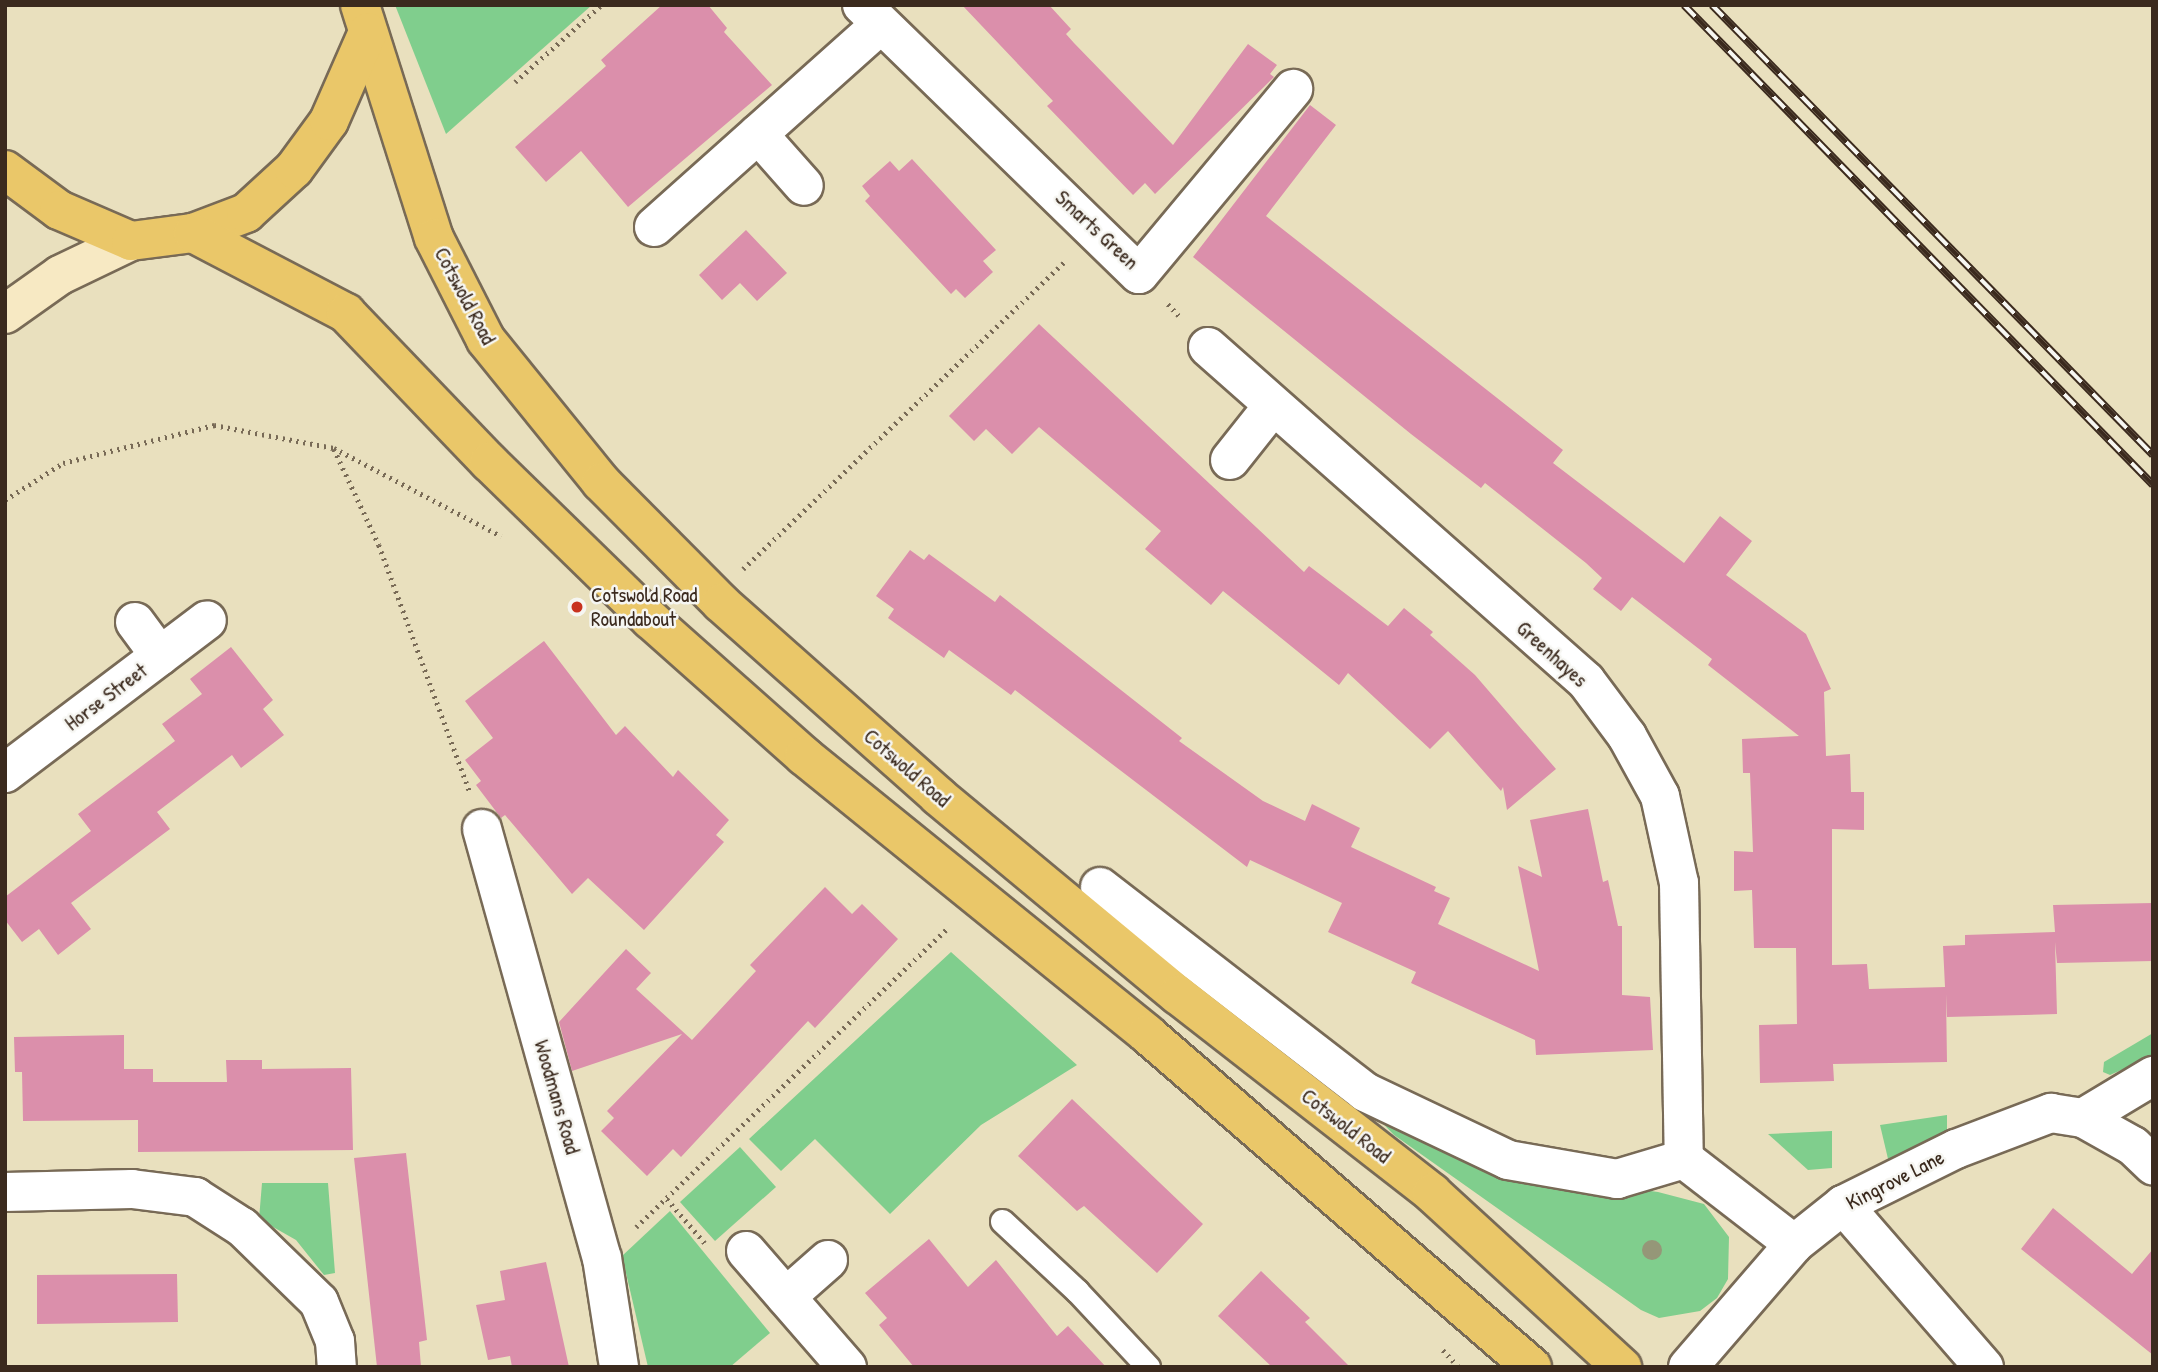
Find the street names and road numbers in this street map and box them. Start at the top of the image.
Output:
street label: Smarts Green [1050,185,1144,275]
street label: Cotswold Road [429,243,501,349]
street label: Greenhayes [1511,616,1593,692]
street label: Horse Street [60,658,152,736]
street label: Cotswold Road [859,724,955,812]
street label: Woodmans Road [529,1037,585,1157]
street label: Cotswold Road [1296,1083,1396,1169]
street label: Kingrove Lane [1842,1145,1948,1215]

